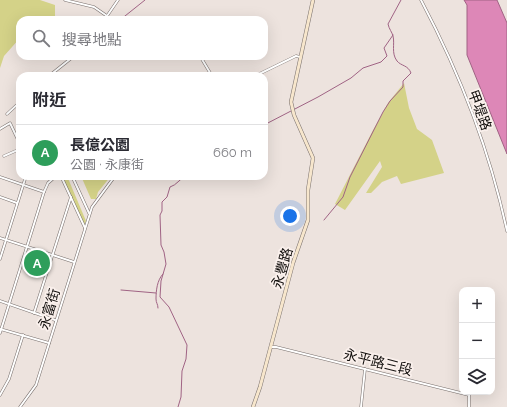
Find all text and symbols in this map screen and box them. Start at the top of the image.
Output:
search box [16,16,268,60]
icon: search [30,27,52,49]
text: 搜尋地點 [62,31,122,49]
street label: 甲堤路 [465,88,495,132]
text: 附近 [32,90,66,110]
text: 長億公園 [70,136,130,154]
text: A [41,145,49,160]
text: 660 m [213,145,252,160]
text: 公園 · 永康街 [70,157,144,172]
your location [280,206,300,226]
street label: 永豐路 [269,246,295,290]
pin: A [24,248,50,278]
street label: 永富街 [35,287,63,331]
map controls [459,287,495,395]
button: + [459,287,495,323]
button: − [459,323,495,359]
street label: 永平路三段 [342,346,414,378]
button: layers [459,359,495,395]

